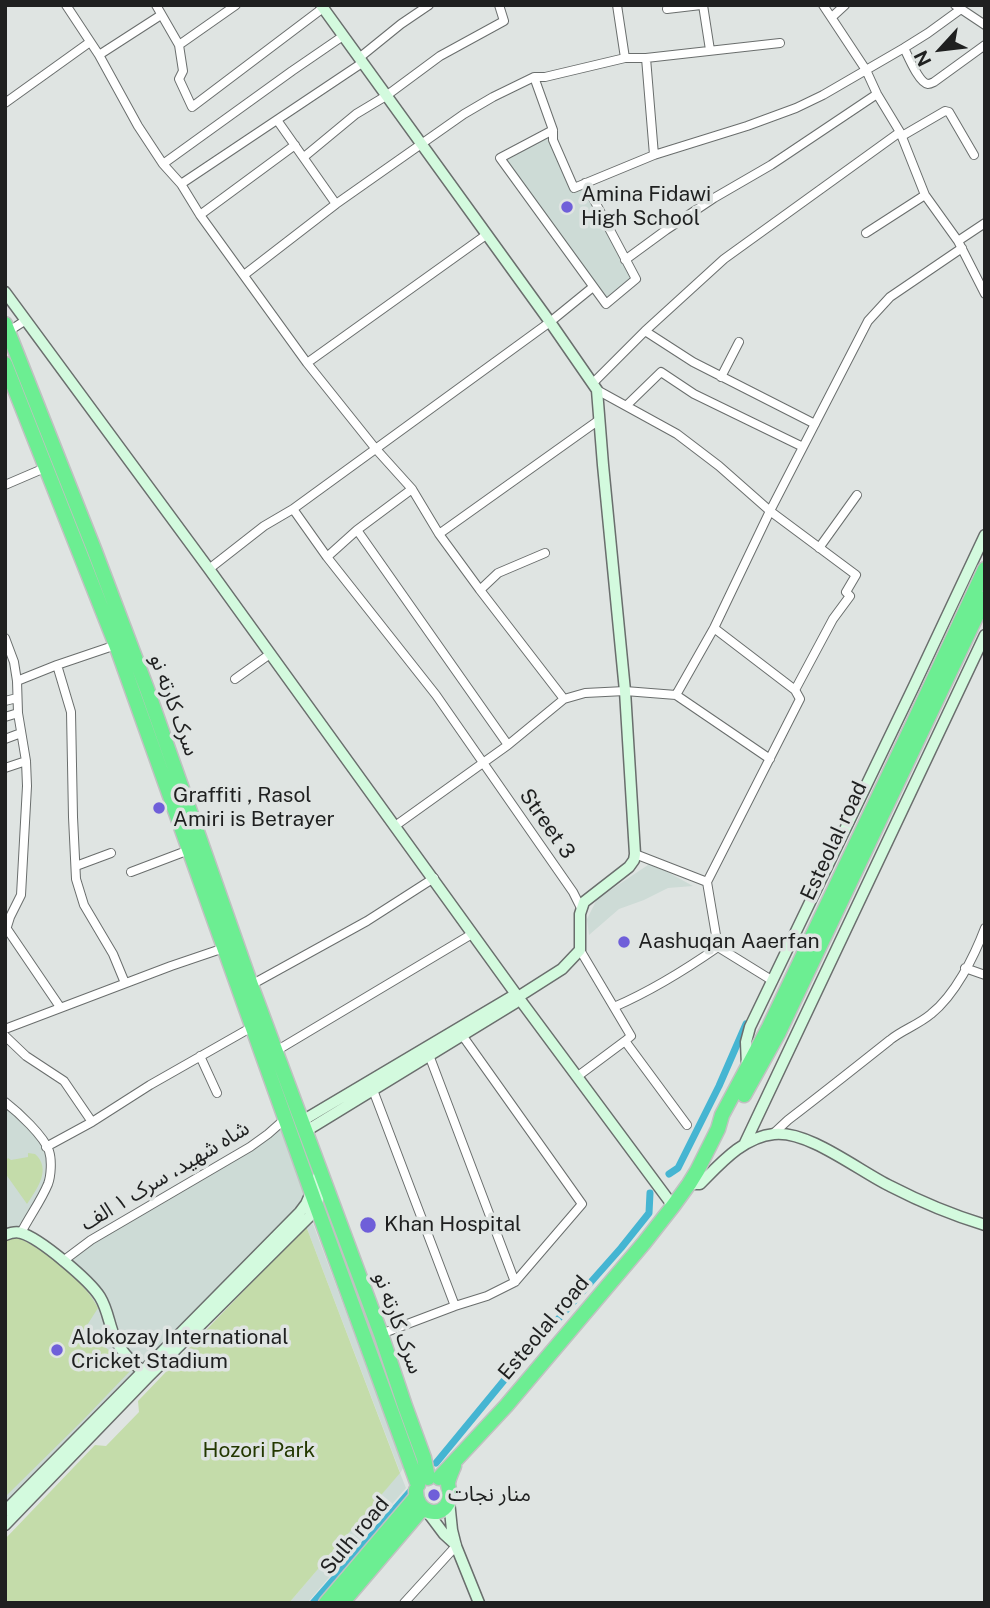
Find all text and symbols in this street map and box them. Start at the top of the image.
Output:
north arrow [906,14,976,84]
text: N [909,47,935,70]
place label: Amina Fidawi High School [581,182,711,232]
marker: Amina Fidawi High School [559,199,575,215]
street label: سرک کارته نو [144,651,204,759]
street label: Esteolal road [796,778,872,904]
place label: Graffiti , Rasol Amiri is Betrayer [173,783,335,833]
street label: Street 3 [514,784,580,864]
marker: Graffiti , Rasol Amiri is Betrayer [151,800,167,816]
place label: Aashuqan Aaerfan [638,929,820,955]
marker: Aashuqan Aaerfan [616,934,632,950]
street label: شاه شهید، سرک ۱ الف [76,1116,254,1236]
place label: Khan Hospital [384,1212,521,1238]
marker: Khan Hospital [358,1215,378,1235]
street label: سرک کارته نو [368,1269,428,1377]
street label: Esteolal road [493,1271,595,1385]
place label: Alokozay International Cricket Stadium [71,1325,288,1375]
marker: Alokozay International Cricket Stadium [49,1342,65,1358]
park label: Hozori Park [203,1438,315,1464]
place label: منار نجات [448,1482,531,1508]
marker: منار نجات [426,1487,442,1503]
street label: Sulh road [315,1492,395,1580]

